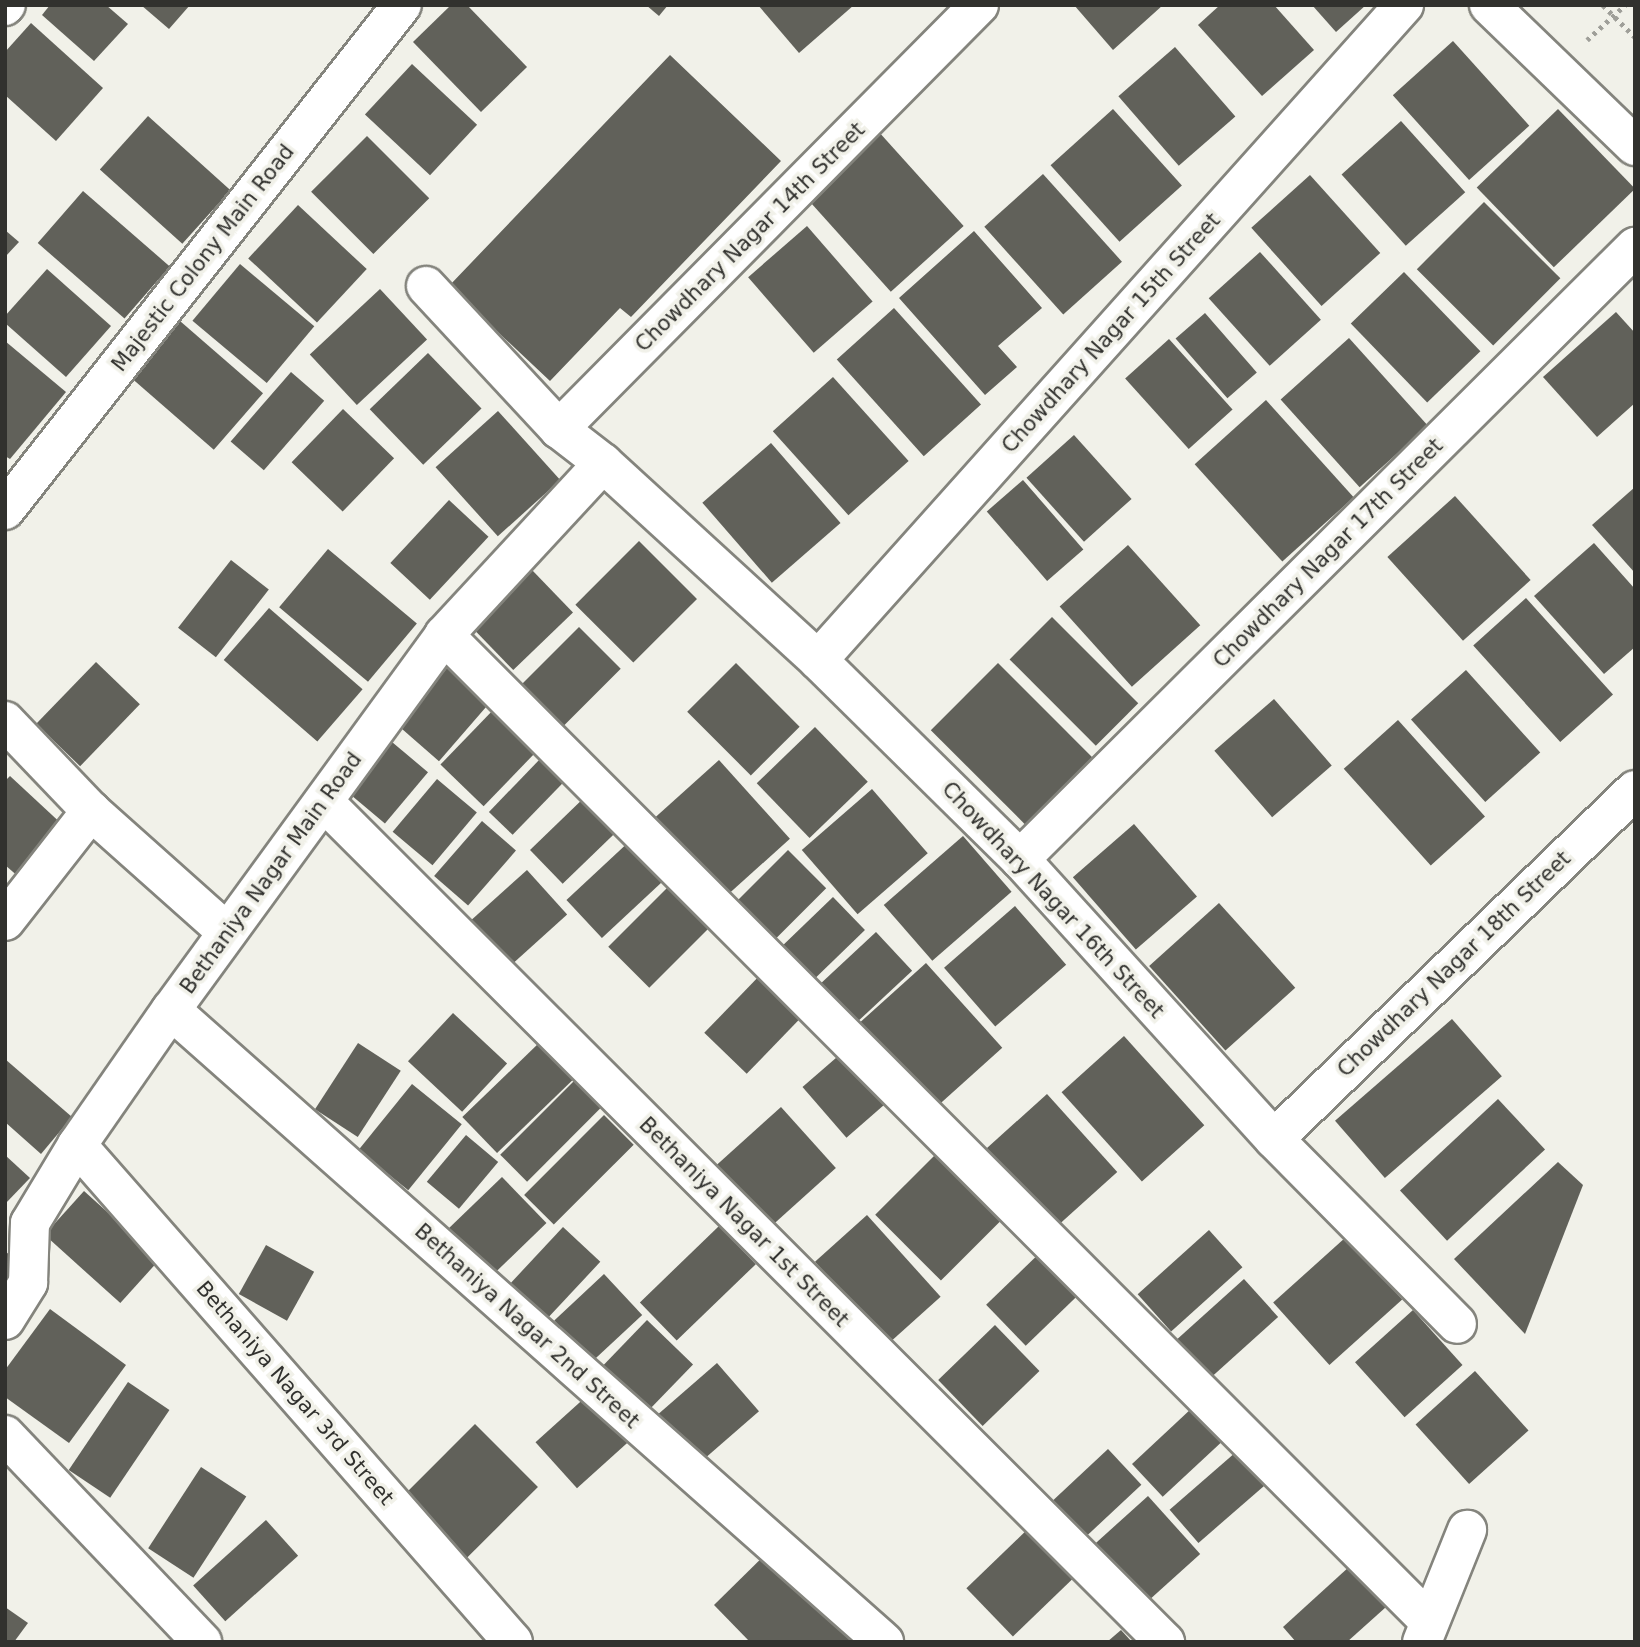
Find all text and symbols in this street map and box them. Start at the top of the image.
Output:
street label: Chowdhary Nagar 14th Street [630,117,870,357]
street label: Majestic Colony Main Road [107,139,299,377]
street label: Chowdhary Nagar 15th Street [997,208,1225,458]
street label: Chowdhary Nagar 17th Street [1208,433,1448,673]
street label: Bethaniya Nagar Main Road [175,747,367,999]
street label: Chowdhary Nagar 16th Street [937,777,1169,1023]
street label: Chowdhary Nagar 18th Street [1332,846,1576,1082]
street label: Bethaniya Nagar 1st Street [634,1112,854,1332]
street label: Bethaniya Nagar 2nd Street [410,1218,644,1434]
street label: Bethaniya Nagar 3rd Street [191,1276,399,1510]

